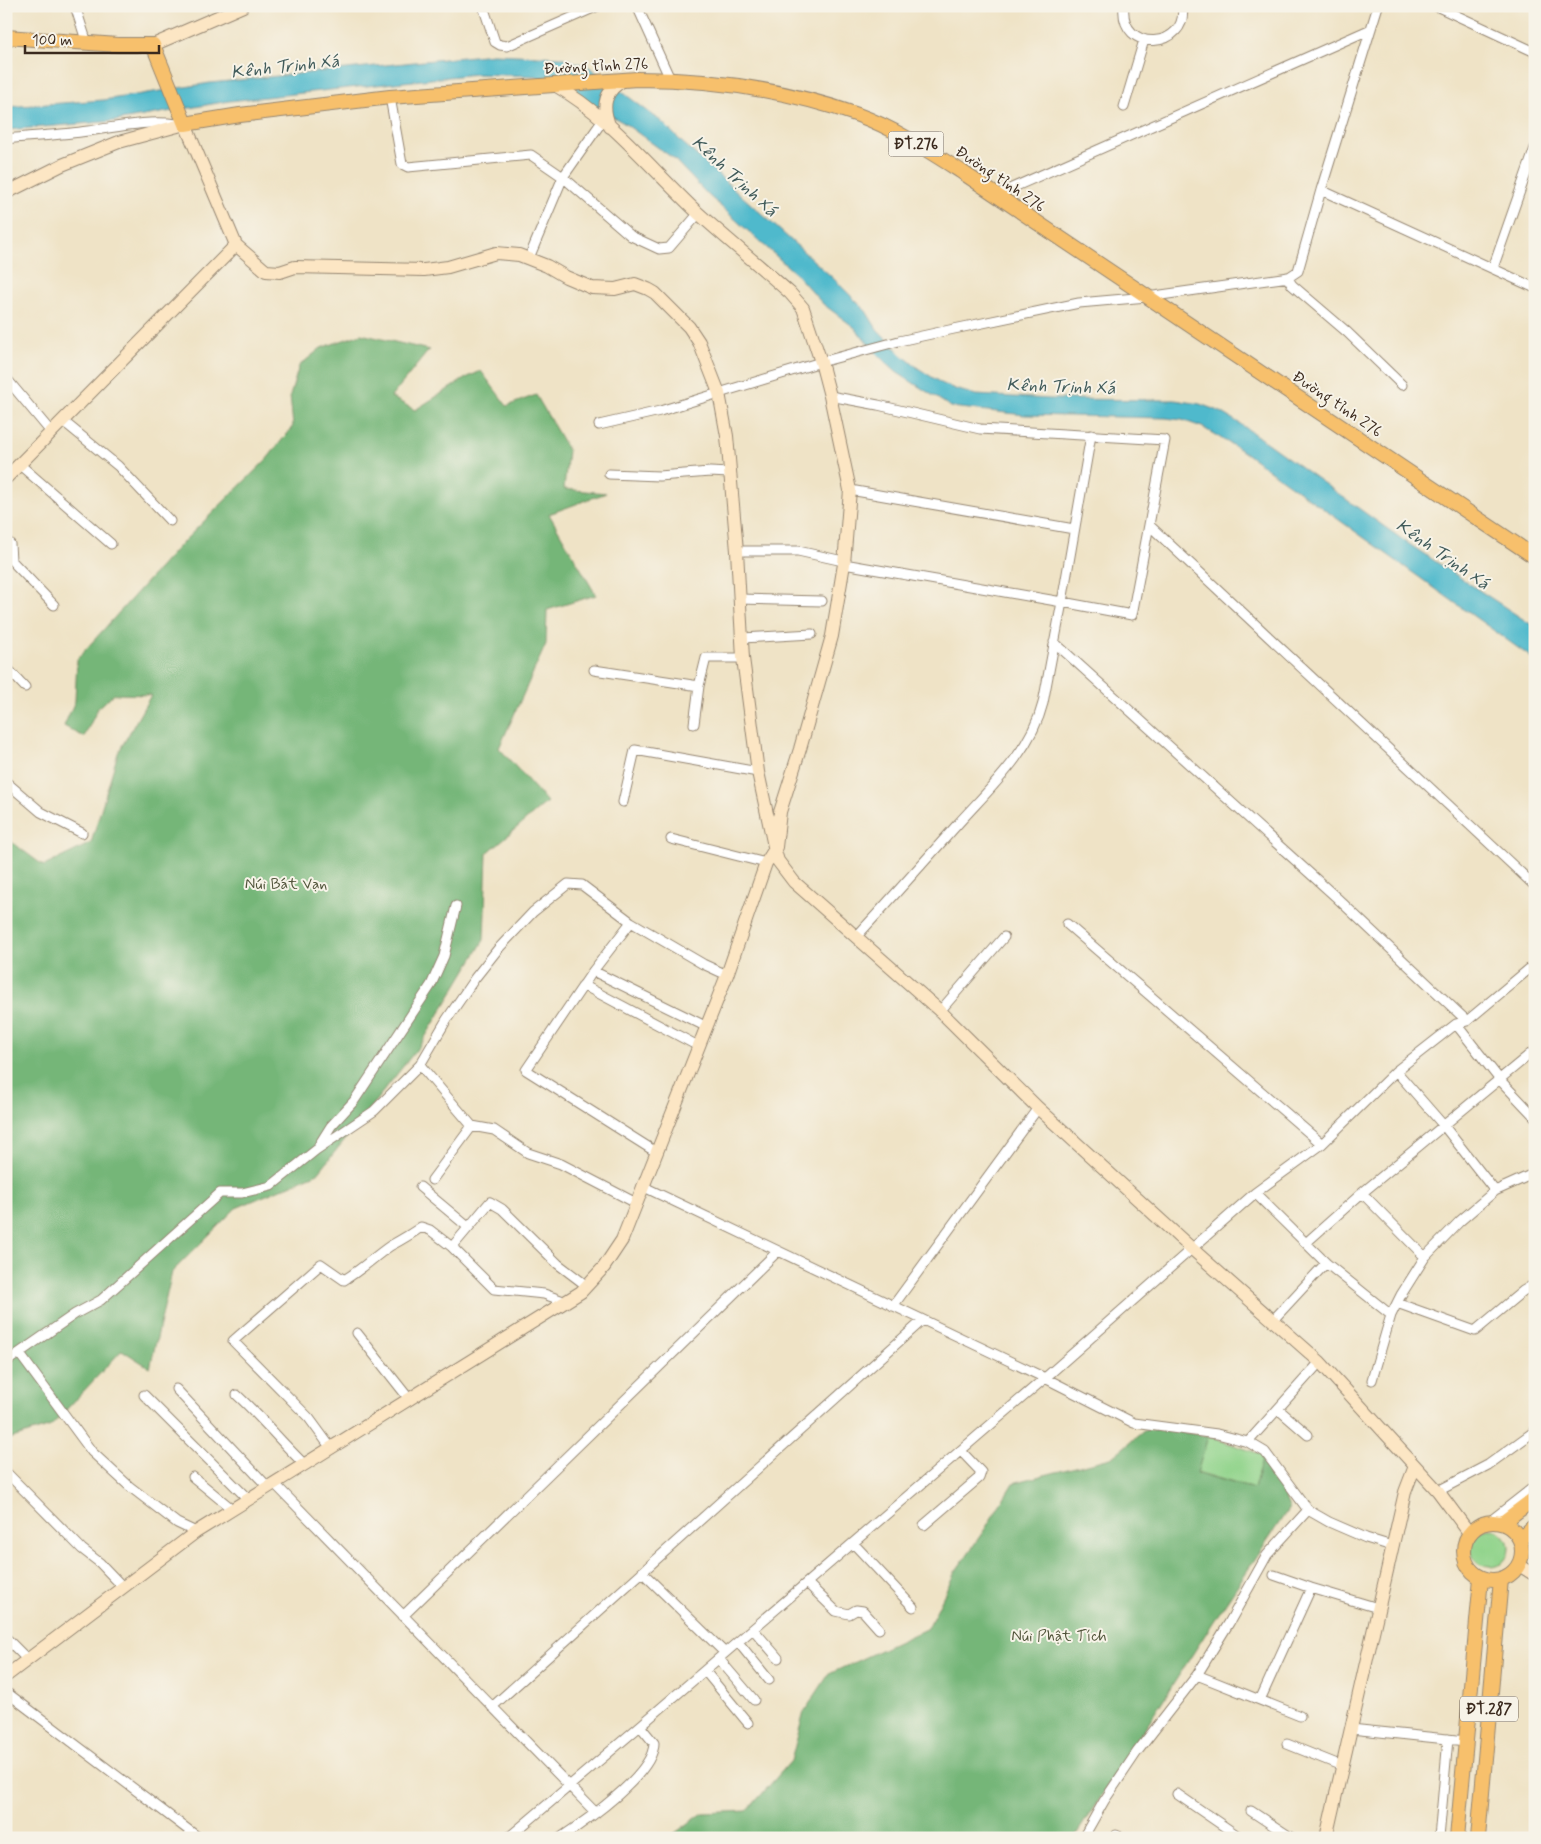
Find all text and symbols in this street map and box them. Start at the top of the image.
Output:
scale bar [25,22,159,54]
text: 100 m [32,31,72,51]
water label: Kênh Trịnh Xá [230,49,341,85]
street label: Đường tỉnh 276 [543,53,649,81]
water label: Kênh Trịnh Xá [686,131,783,223]
road number: ĐT.276 [888,132,944,156]
street label: Đường tỉnh 276 [950,141,1049,218]
street label: Đường tỉnh 276 [1287,366,1386,443]
water label: Kênh Trịnh Xá [1006,373,1116,401]
water label: Kênh Trịnh Xá [1391,514,1494,596]
park label: Núi Bát Vạn [245,874,327,895]
park label: Núi Phật Tích [1011,1626,1107,1647]
road number: ĐT.287 [1460,1696,1518,1722]

